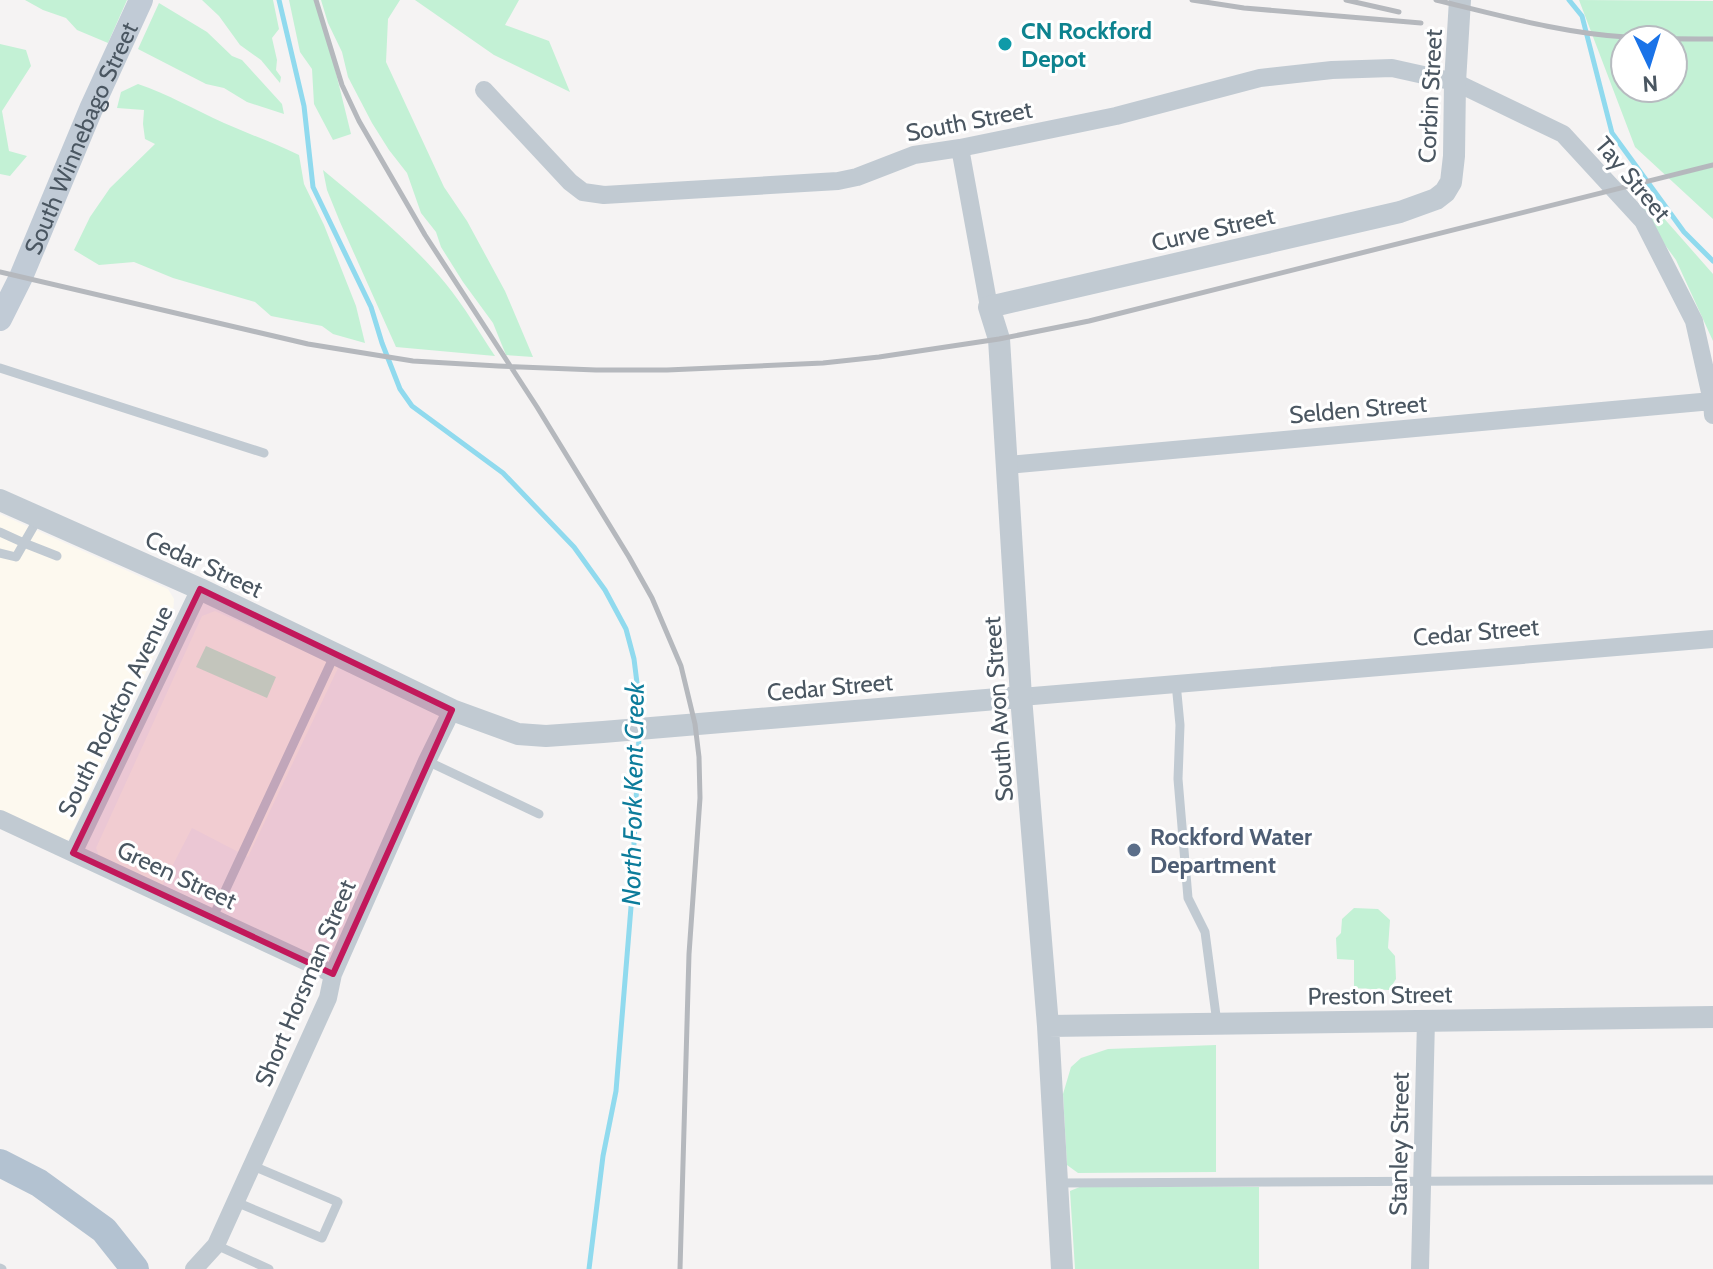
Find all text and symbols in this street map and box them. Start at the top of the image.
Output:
place label: CN Rockford Depot [1021,16,1152,73]
street label: South Winnebago Street [18,17,143,259]
north arrow [1609,24,1689,104]
street label: Corbin Street [1412,28,1448,164]
marker: CN Rockford Depot [996,35,1014,53]
text: N [1642,69,1659,97]
street label: South Street [903,95,1035,147]
street label: Tay Street [1589,131,1677,227]
street label: Curve Street [1149,201,1277,257]
street label: Selden Street [1288,389,1428,429]
street label: Cedar Street [141,524,267,604]
street label: South Rockton Avenue [51,601,179,821]
street label: Cedar Street [1412,612,1540,652]
street label: South Avon Street [977,615,1019,803]
street label: Cedar Street [766,667,894,707]
water label: North Fork Kent Creek [615,681,651,906]
place label: Rockford Water Department [1150,822,1312,879]
street label: Green Street [113,835,241,915]
marker: Rockford Water Department [1125,841,1143,859]
street label: Short Horsman Street [248,875,362,1091]
street label: Preston Street [1307,979,1453,1011]
street label: Stanley Street [1383,1072,1415,1216]

